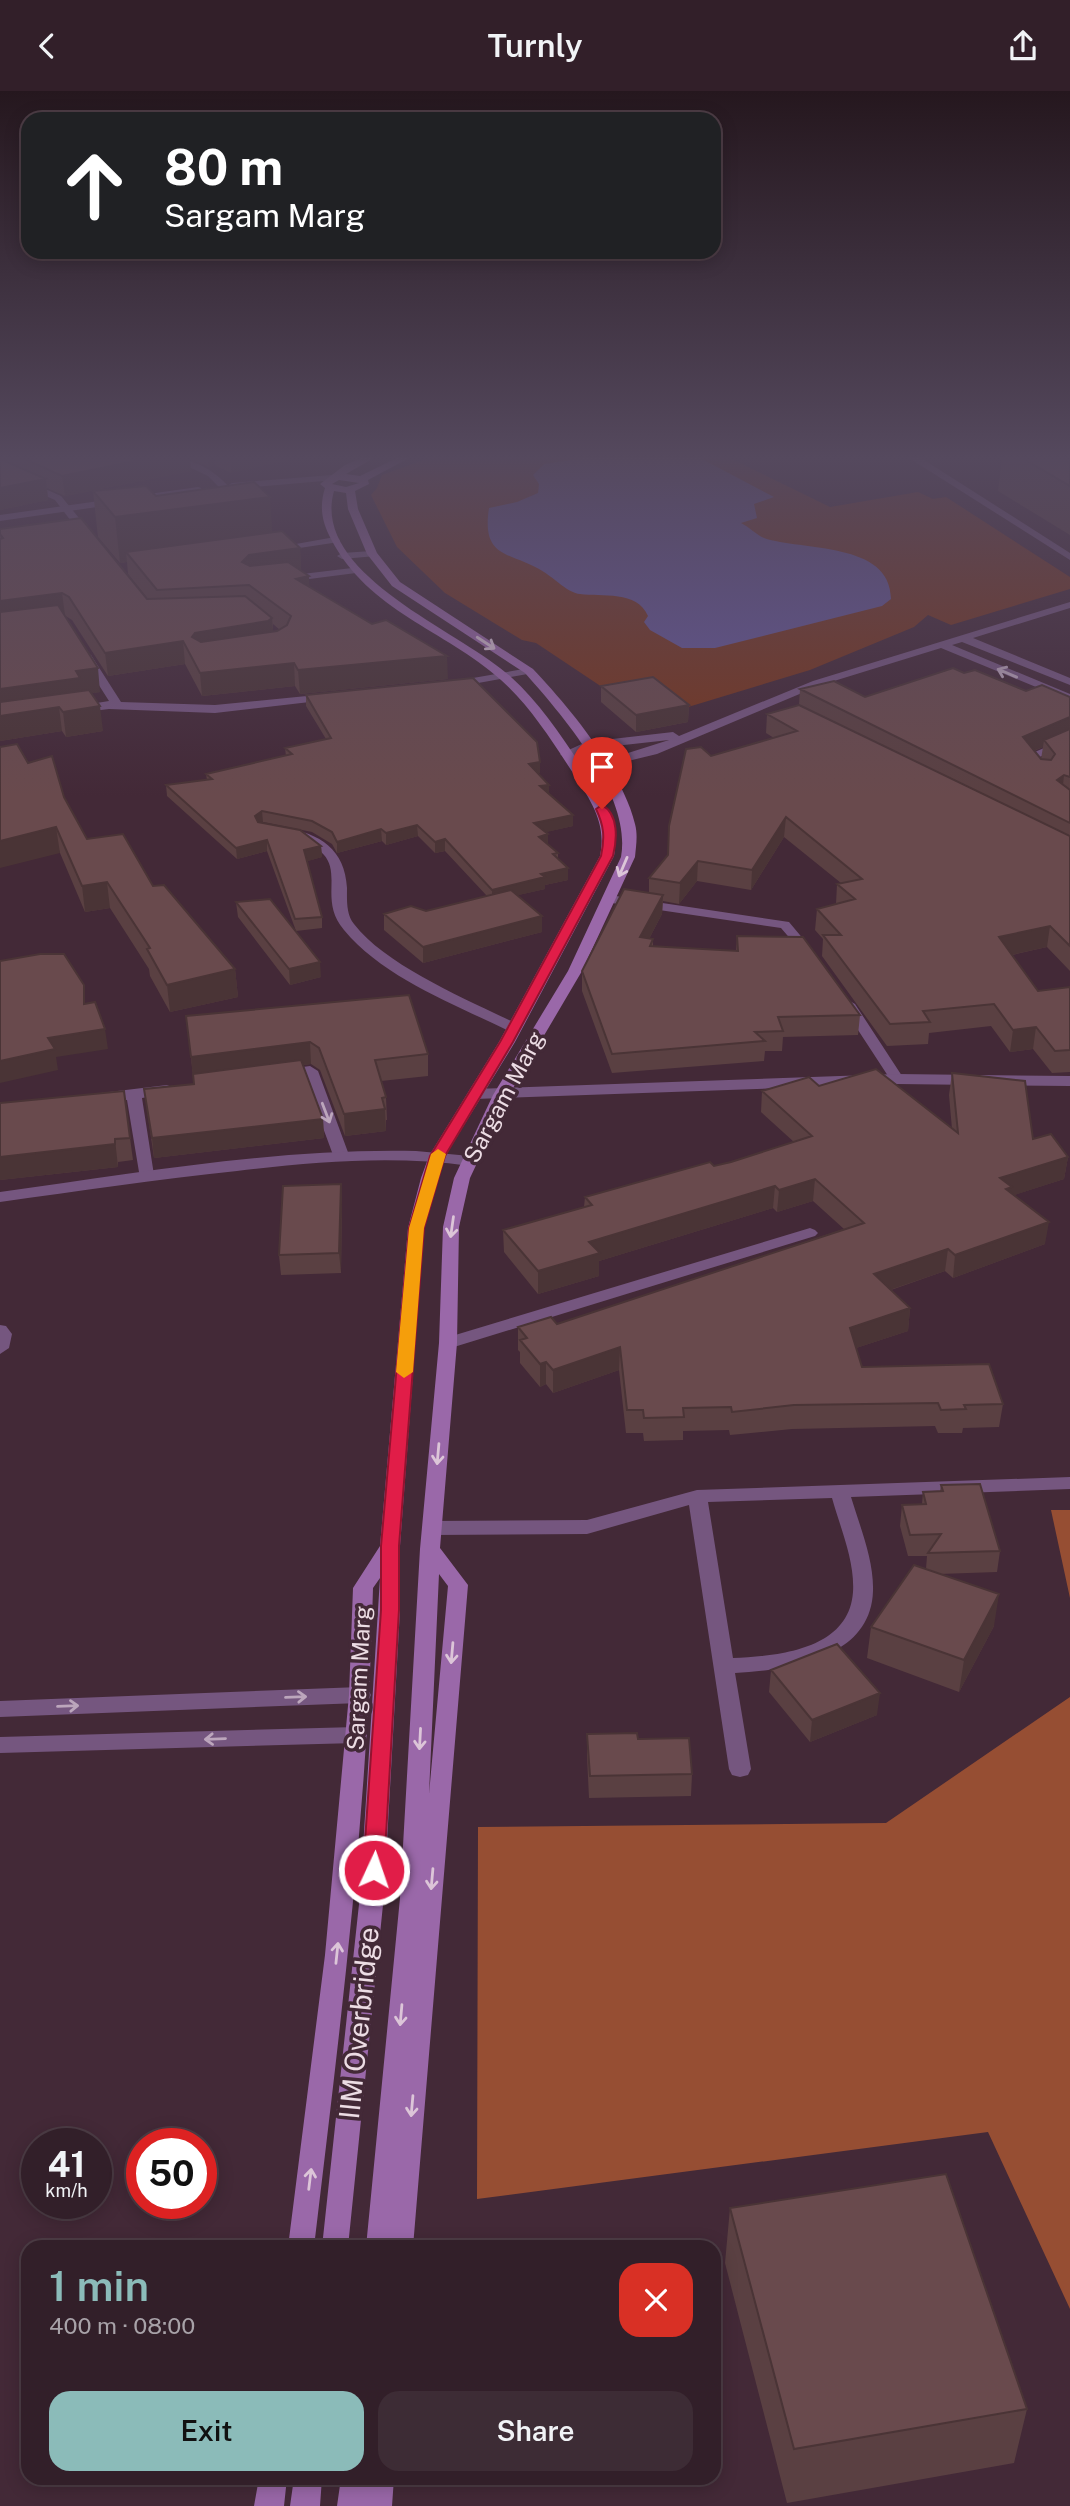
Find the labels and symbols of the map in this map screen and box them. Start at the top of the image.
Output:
one-way arrow [476,635,495,650]
one-way arrow [997,665,1018,678]
pin [572,737,632,809]
one-way arrow [616,856,629,878]
street label: Sargam Marg [458,1027,549,1167]
one-way arrow [320,1102,333,1123]
one-way arrow [445,1215,458,1238]
one-way arrow [431,1442,444,1464]
street label: Sargam Marg [341,1605,376,1751]
one-way arrow [445,1641,458,1664]
one-way arrow [284,1691,307,1704]
one-way arrow [56,1700,79,1713]
one-way arrow [414,1728,427,1751]
one-way arrow [204,1732,227,1745]
position arrow [337,1833,411,1907]
one-way arrow [425,1868,438,1890]
street label: IIM Overbridge [332,1925,385,2121]
one-way arrow [331,1943,344,1965]
one-way arrow [394,2003,407,2026]
one-way arrow [405,2094,418,2117]
speed limit sign: 50 [126,2128,217,2219]
one-way arrow [303,2168,316,2191]

